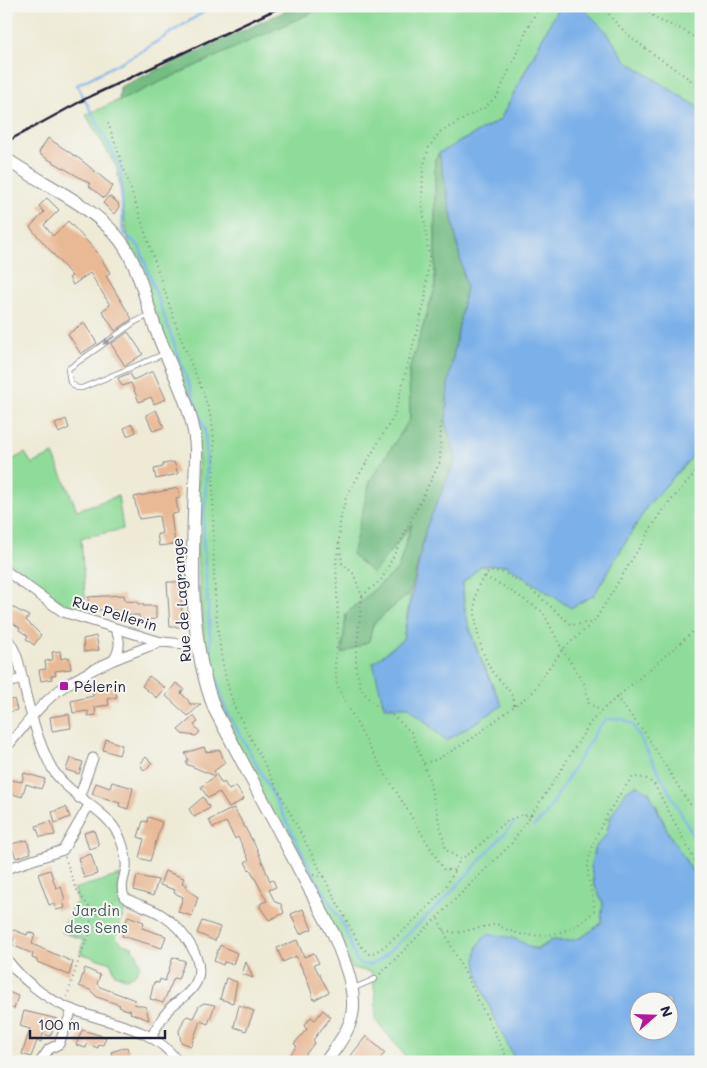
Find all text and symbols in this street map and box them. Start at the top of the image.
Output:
one-way arrow [102,335,116,345]
street label: Rue de Lagrange [167,537,195,663]
street label: Rue Pellerin [70,591,160,635]
place label: Pélerin [74,676,126,696]
marker: Pélerin [58,680,70,692]
park label: Jardin des Sens [64,900,128,937]
north arrow [630,990,680,1040]
text: N [656,1003,677,1020]
scale bar [30,1008,165,1040]
text: 100 m [38,1014,80,1034]

